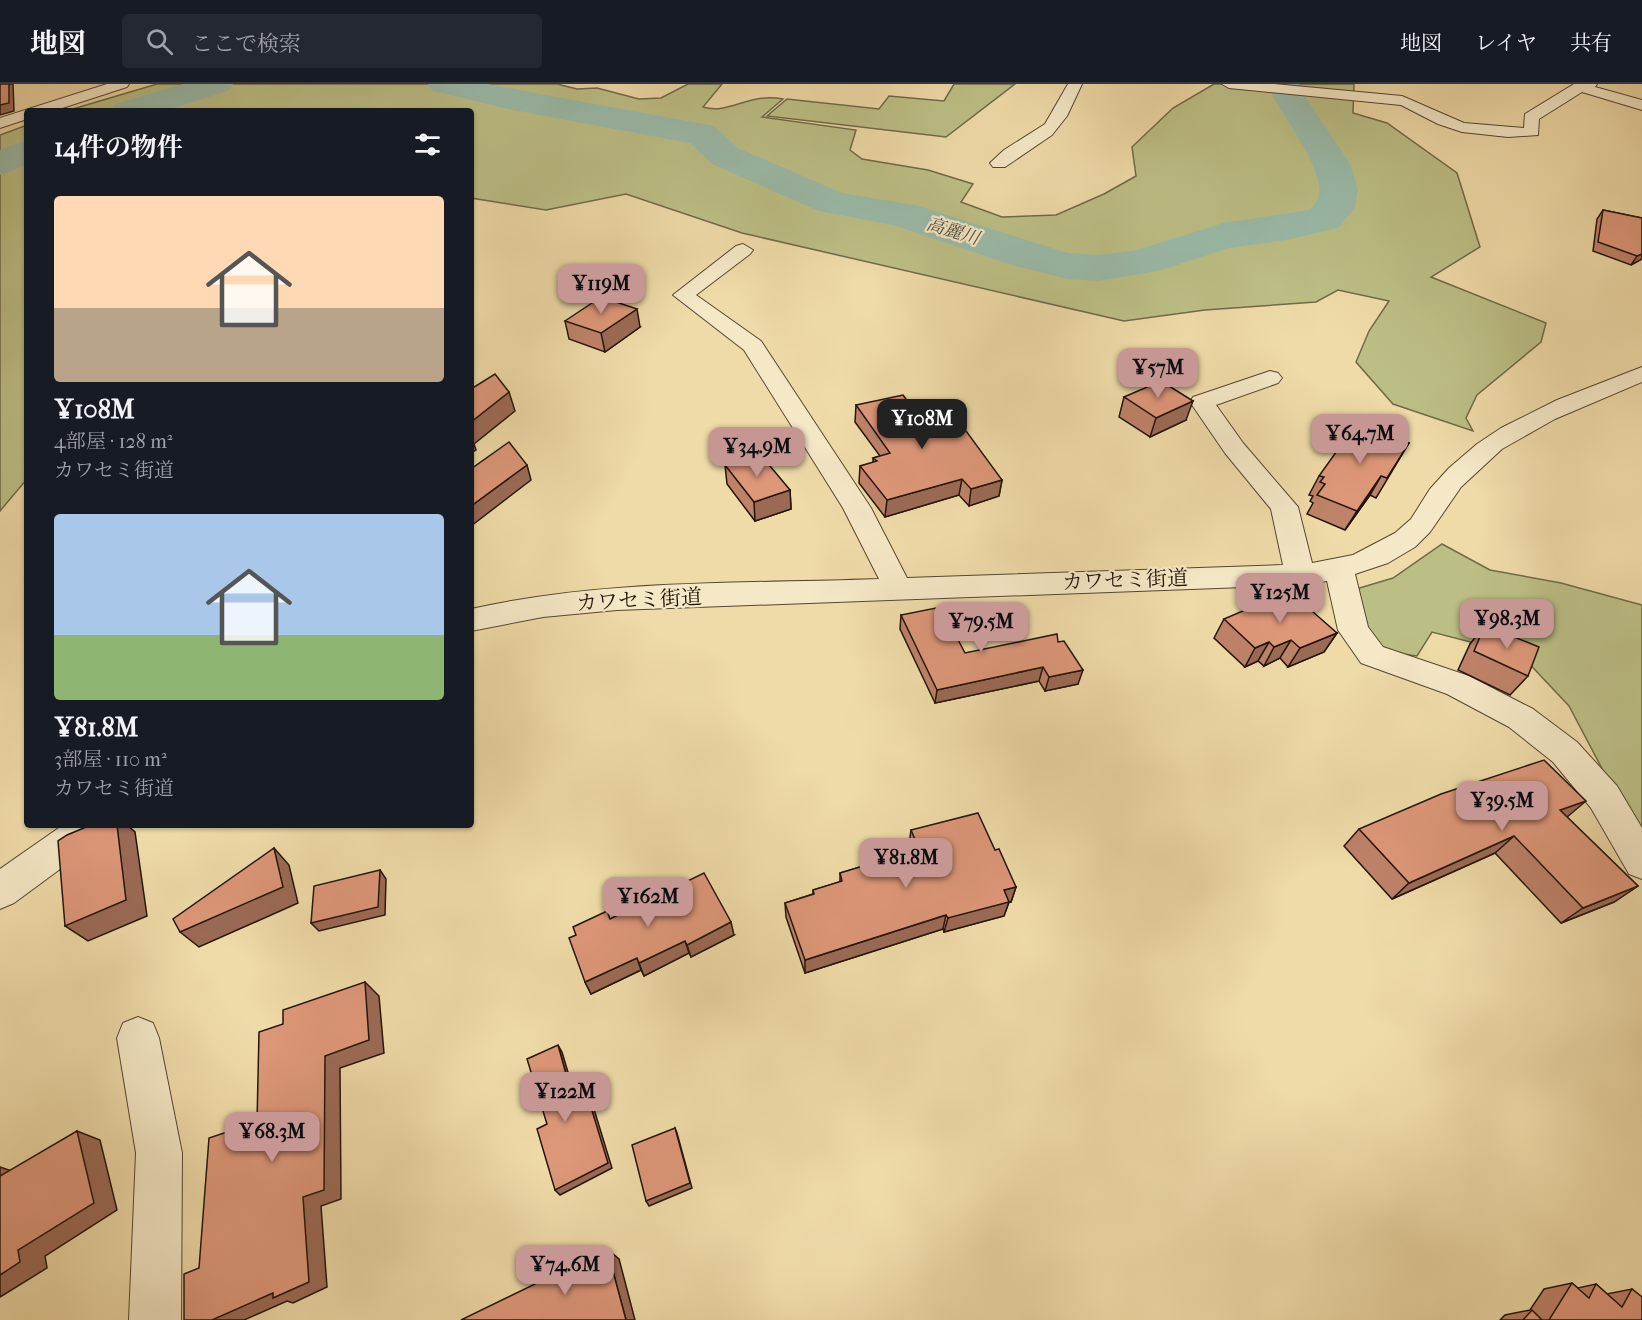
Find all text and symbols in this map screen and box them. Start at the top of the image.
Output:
search box [122,14,542,68]
icon: search [143,25,176,58]
text: 地図 [30,27,86,60]
text: ここで検索 [191,31,301,57]
text: 地図 [1400,31,1442,55]
text: レイヤ [1475,31,1537,55]
text: 共有 [1570,31,1612,55]
icon: filters [411,128,444,161]
text: 14件の物件 [54,132,183,163]
water label: 高麗川 [924,214,984,250]
icon: home [195,235,303,343]
pin: ¥119M [559,264,643,315]
text: ¥119M [572,272,630,295]
pin: ¥57M [1122,348,1194,399]
text: ¥57M [1132,356,1184,379]
text: ¥108M [54,394,135,425]
pin: ¥108M [880,399,964,450]
text: ¥108M [891,407,953,430]
pin: ¥64.7M [1311,414,1409,465]
text: ¥64.7M [1325,422,1395,445]
pin: ¥34.9M [708,427,806,478]
text: 4部屋 · 128 m² [54,430,172,453]
text: ¥34.9M [723,435,791,458]
text: カワセミ街道 [54,459,174,482]
icon: home [195,553,303,661]
street label: カワセミ街道 [1062,566,1188,594]
pin: ¥125M [1238,573,1322,624]
text: ¥125M [1250,581,1310,604]
street label: カワセミ街道 [575,585,703,615]
pin: ¥98.3M [1458,599,1556,650]
pin: ¥79.5M [932,602,1030,653]
text: ¥98.3M [1474,607,1540,630]
text: ¥79.5M [948,610,1014,633]
text: ¥81.8M [54,712,138,743]
text: 3部屋 · 110 m² [54,748,167,771]
text: カワセミ街道 [54,777,174,800]
pin: ¥39.5M [1453,781,1551,832]
text: ¥39.5M [1470,789,1534,812]
pin: ¥81.8M [857,838,955,889]
text: ¥81.8M [874,846,938,869]
pin: ¥162M [606,877,690,928]
text: ¥162M [617,885,679,908]
pin: ¥122M [523,1072,607,1123]
text: ¥122M [534,1080,596,1103]
pin: ¥68.3M [223,1112,321,1163]
text: ¥68.3M [239,1120,305,1143]
pin: ¥74.6M [516,1245,614,1296]
text: ¥74.6M [530,1253,600,1276]

